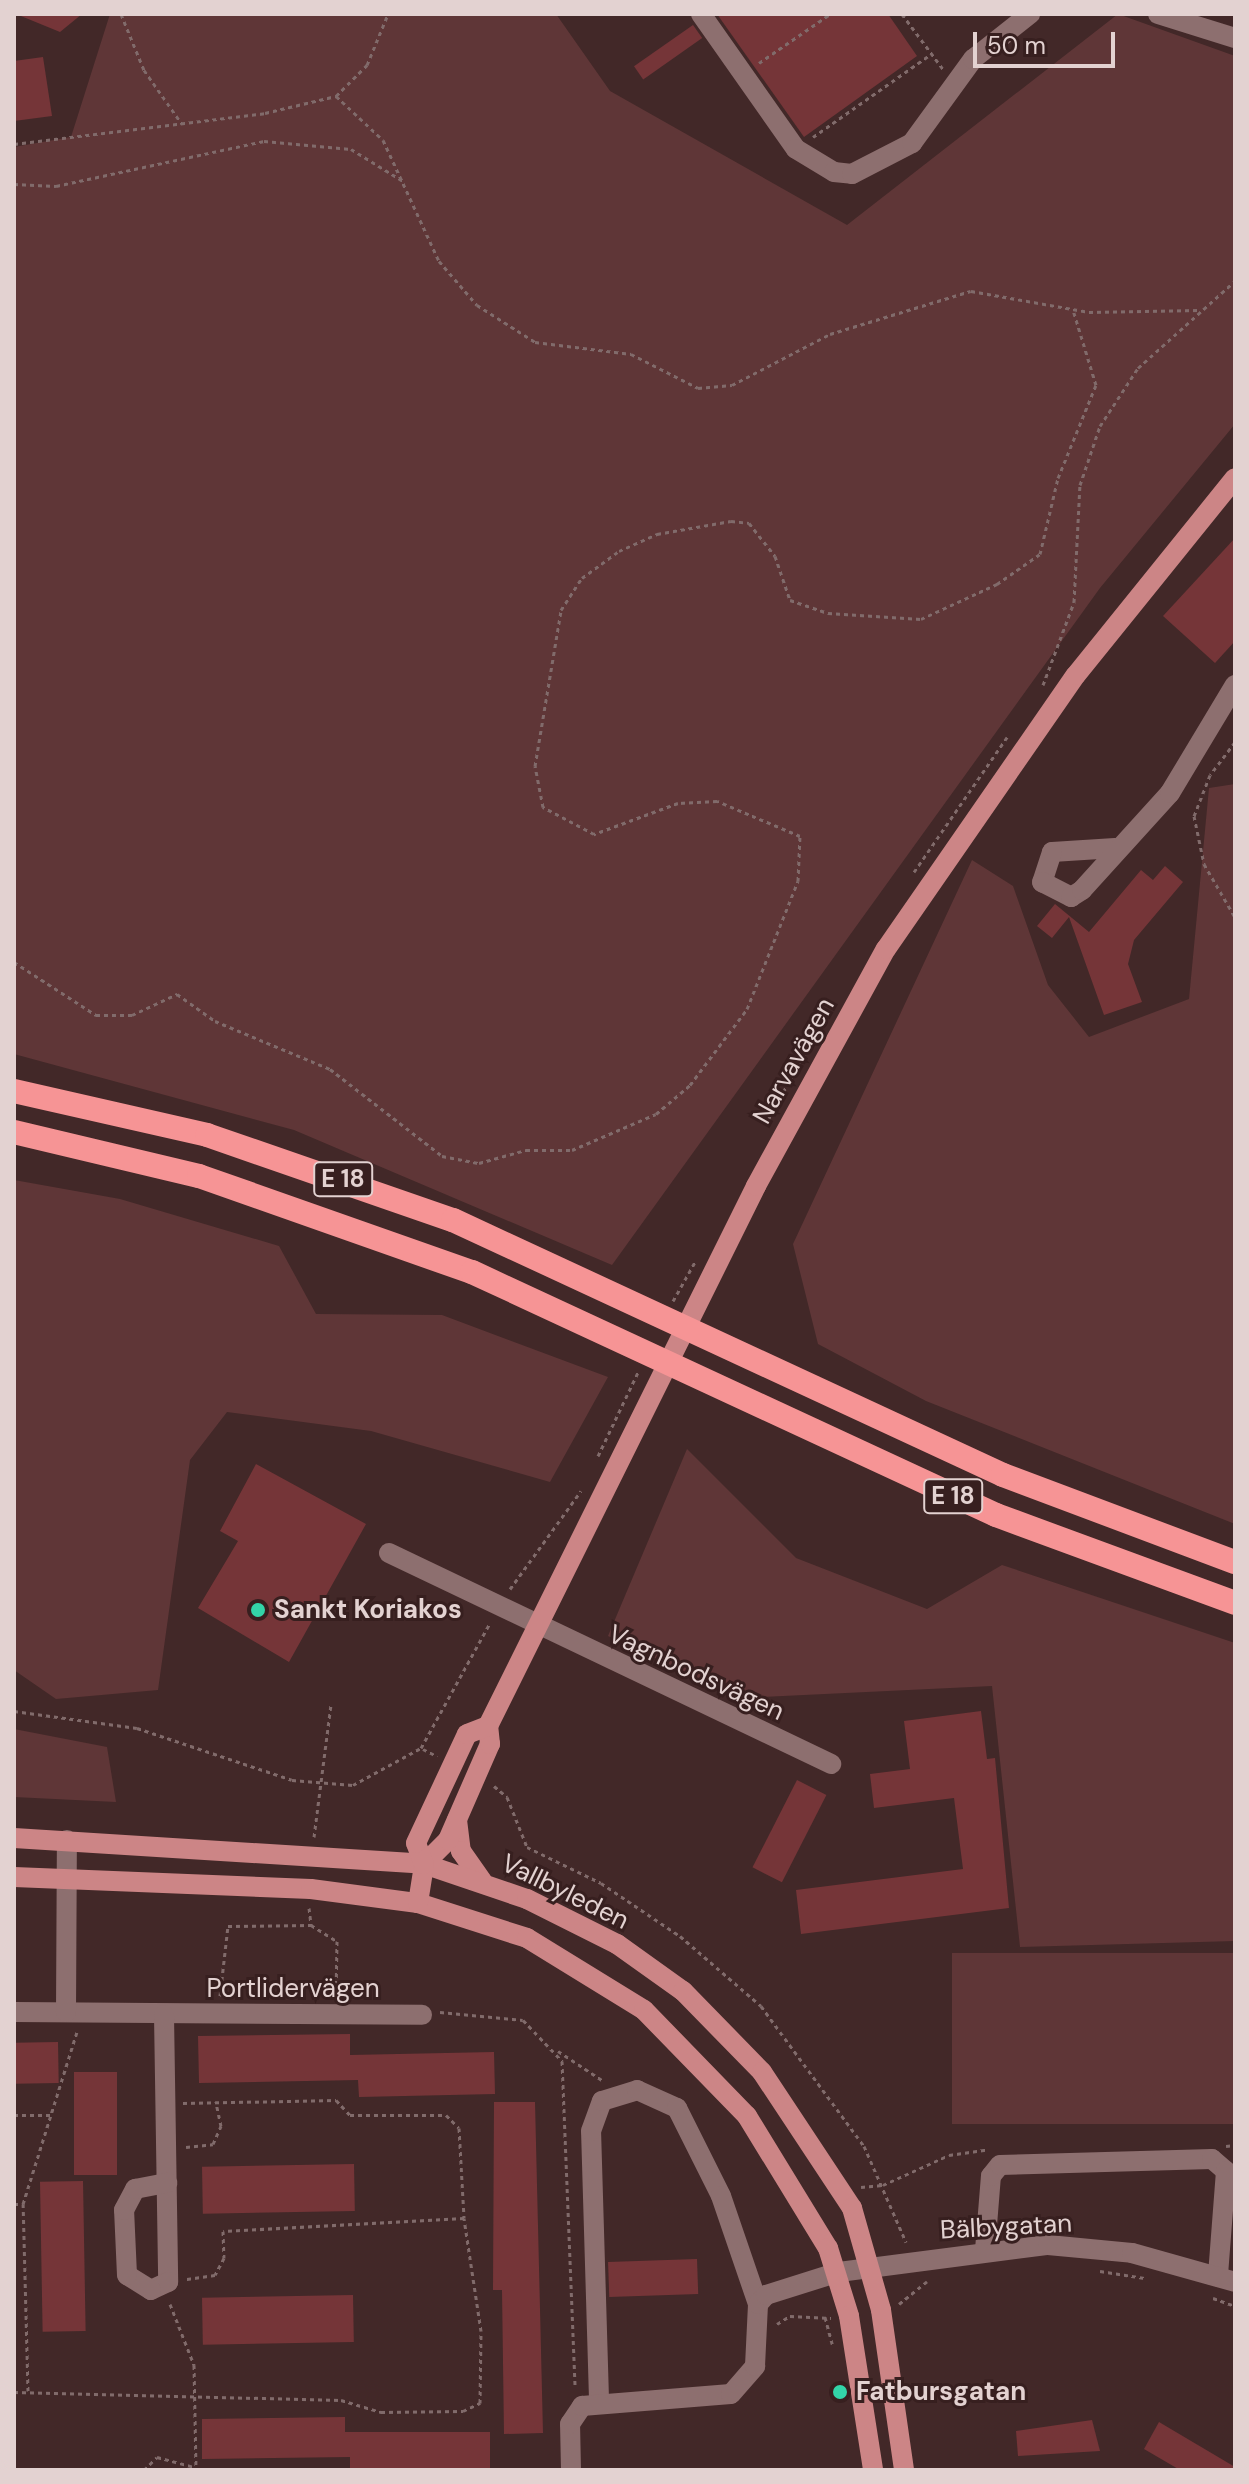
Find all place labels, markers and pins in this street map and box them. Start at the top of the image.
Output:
place label: Sankt Koriakos [274,1594,462,1626]
marker: Sankt Koriakos [249,1601,267,1619]
place label: Fatbursgatan [856,2376,1026,2408]
marker: Fatbursgatan [831,2383,849,2401]

